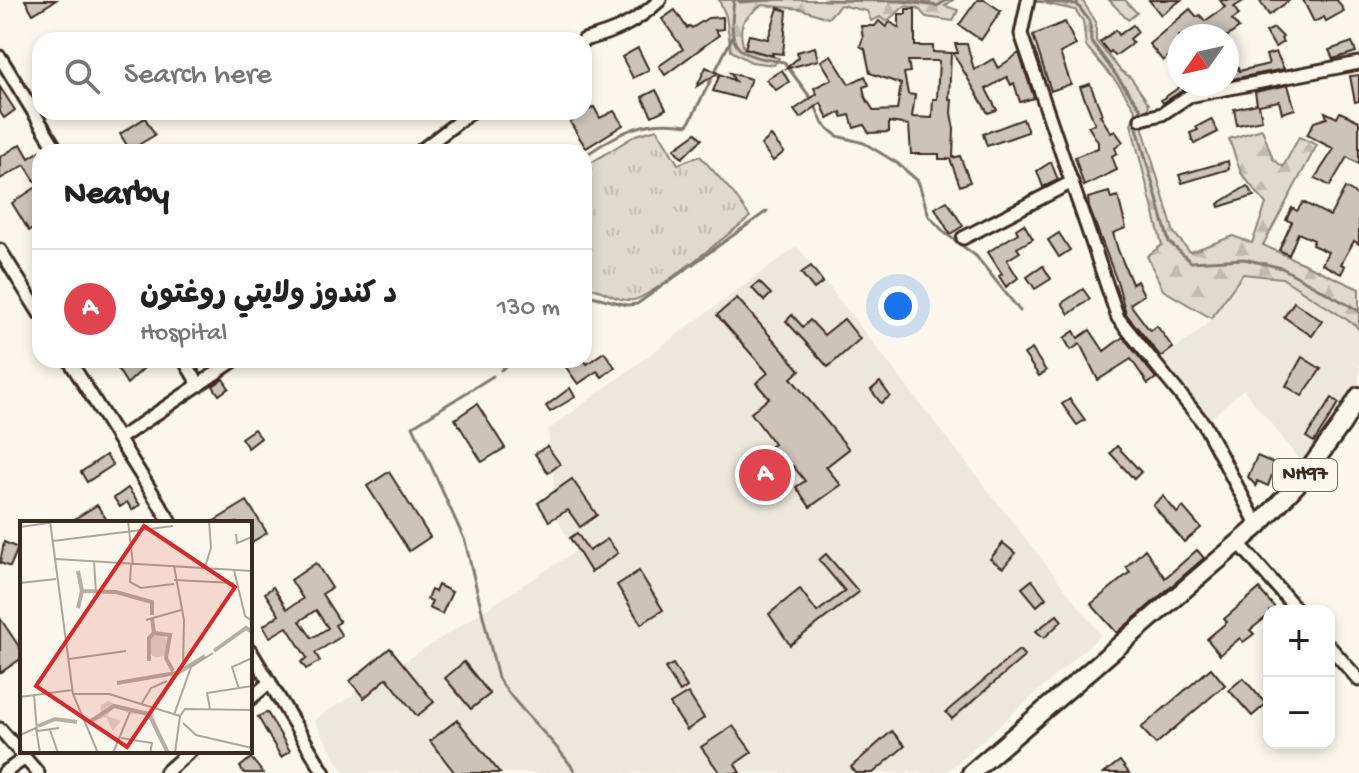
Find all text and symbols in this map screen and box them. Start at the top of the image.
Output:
north arrow [1167,24,1239,96]
search box [32,32,592,120]
icon: search [60,54,104,98]
text: Search here [124,59,272,94]
text: Nearby [64,176,169,216]
text: د کندوز ولایتي روغتون [140,279,397,314]
your location [878,286,918,326]
text: A [82,294,98,325]
text: 130 m [497,294,560,325]
text: Hospital [140,319,227,350]
pin: A [739,445,791,505]
road number: NH97 [1273,459,1337,491]
inset map [20,521,252,753]
map controls [1263,605,1335,749]
button: + [1263,605,1335,677]
button: − [1263,677,1335,749]

